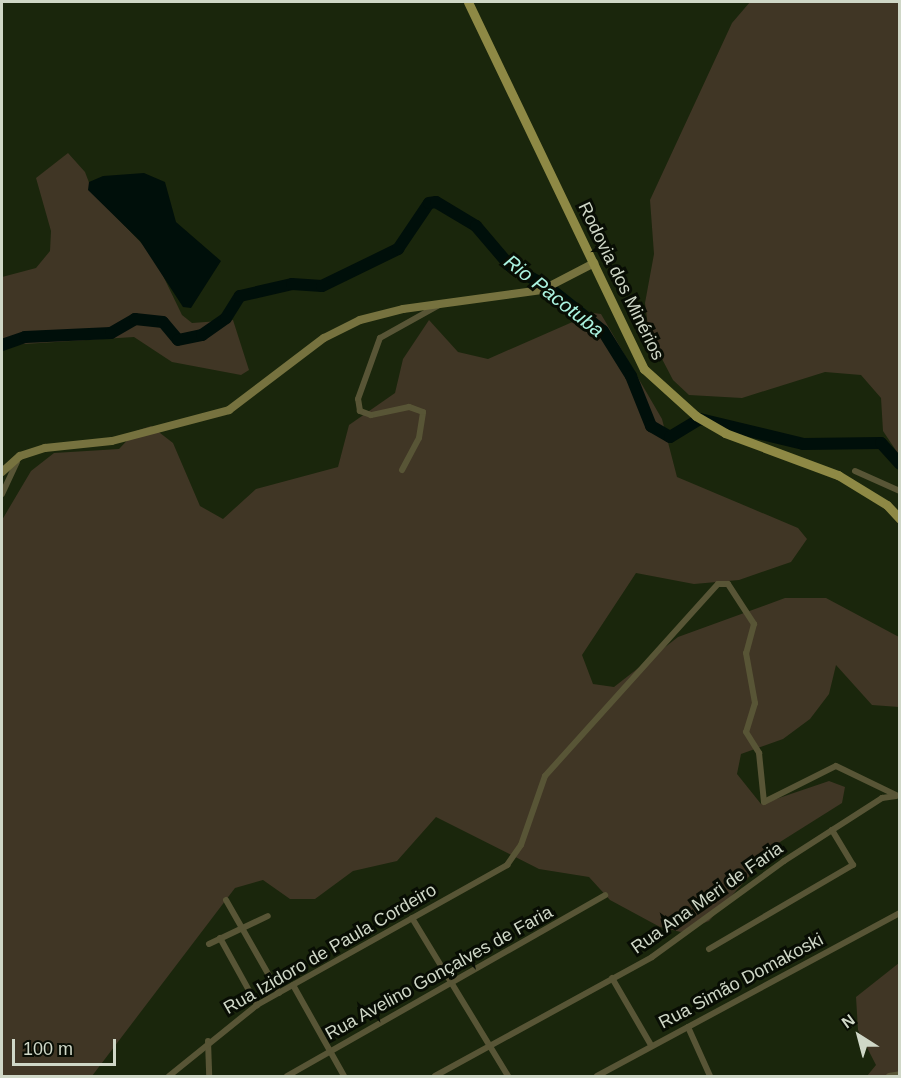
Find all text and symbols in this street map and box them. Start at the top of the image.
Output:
street label: Rodovia dos Minérios [573,198,669,364]
water label: Rio Pacotuba [499,250,609,342]
street label: Rua Ana Meri de Faria [627,837,787,959]
street label: Rua Izidoro de Paula Cordeiro [220,879,440,1019]
street label: Rua Avelino Gonçalves de Faria [321,901,557,1045]
street label: Rua Simão Domakoski [655,928,827,1034]
north arrow [829,1006,889,1066]
text: N [838,1011,858,1031]
scale bar [15,1027,118,1065]
text: 100 m [23,1039,73,1059]

